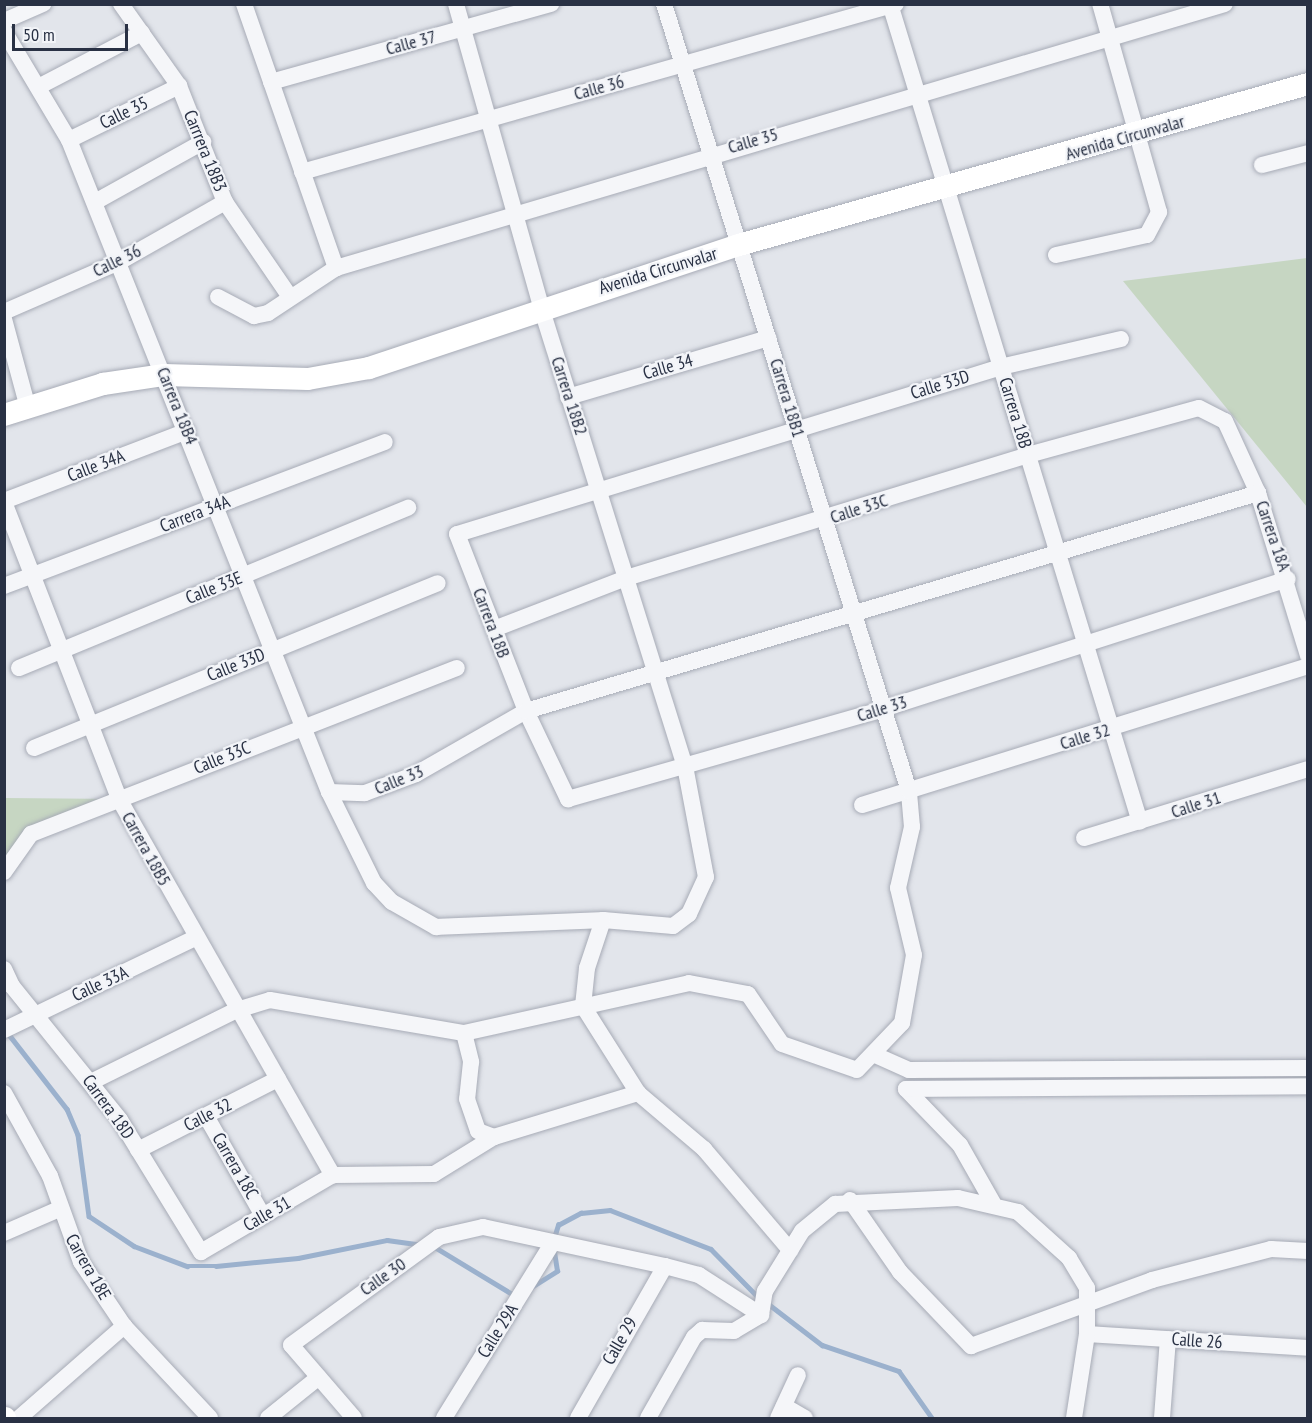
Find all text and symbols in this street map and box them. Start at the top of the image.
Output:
scale bar [15,12,130,50]
text: 50 m [23,23,55,46]
street label: Calle 37 [384,26,438,60]
street label: Calle 36 [572,71,626,105]
street label: Calle 35 [96,92,152,134]
street label: Carrrera 18B3 [179,107,231,195]
street label: Avenida Circunvalar [1063,111,1187,165]
street label: Calle 35 [725,124,781,158]
street label: Calle 36 [89,240,145,282]
street label: Avenida Circunvalar [596,243,720,299]
street label: Calle 34 [640,350,696,384]
street label: Carrera 18B2 [546,354,592,438]
street label: Carrera 18B1 [765,356,809,440]
street label: Carrera 18B4 [152,364,202,448]
street label: Calle 33D [908,366,972,404]
street label: Carrera 18B [994,375,1036,451]
street label: Calle 34A [64,445,128,487]
street label: Calle 33C [827,490,891,528]
street label: Carrera 34A [157,491,233,537]
street label: Carrera 18A [1251,498,1295,574]
street label: Calle 33E [183,567,245,609]
street label: Carrera 18B [468,585,514,661]
street label: Calle 33D [204,644,268,686]
street label: Calle 33 [854,691,910,727]
street label: Calle 32 [1057,719,1113,755]
street label: Calle 33C [190,737,254,779]
street label: Calle 33 [371,760,427,800]
street label: Calle 31 [1168,787,1224,823]
street label: Carrera 18B5 [117,808,175,890]
street label: Calle 33A [68,962,132,1006]
street label: Carrera 18D [77,1071,139,1143]
street label: Calle 32 [180,1094,236,1136]
street label: Carrera 18C [207,1129,263,1203]
street label: Calle 31 [239,1192,295,1236]
street label: Carrera 18E [61,1230,115,1304]
street label: Calle 30 [356,1254,410,1300]
street label: Calle 29A [473,1300,523,1362]
street label: Calle 29 [598,1313,642,1369]
street label: Calle 26 [1171,1328,1223,1354]

